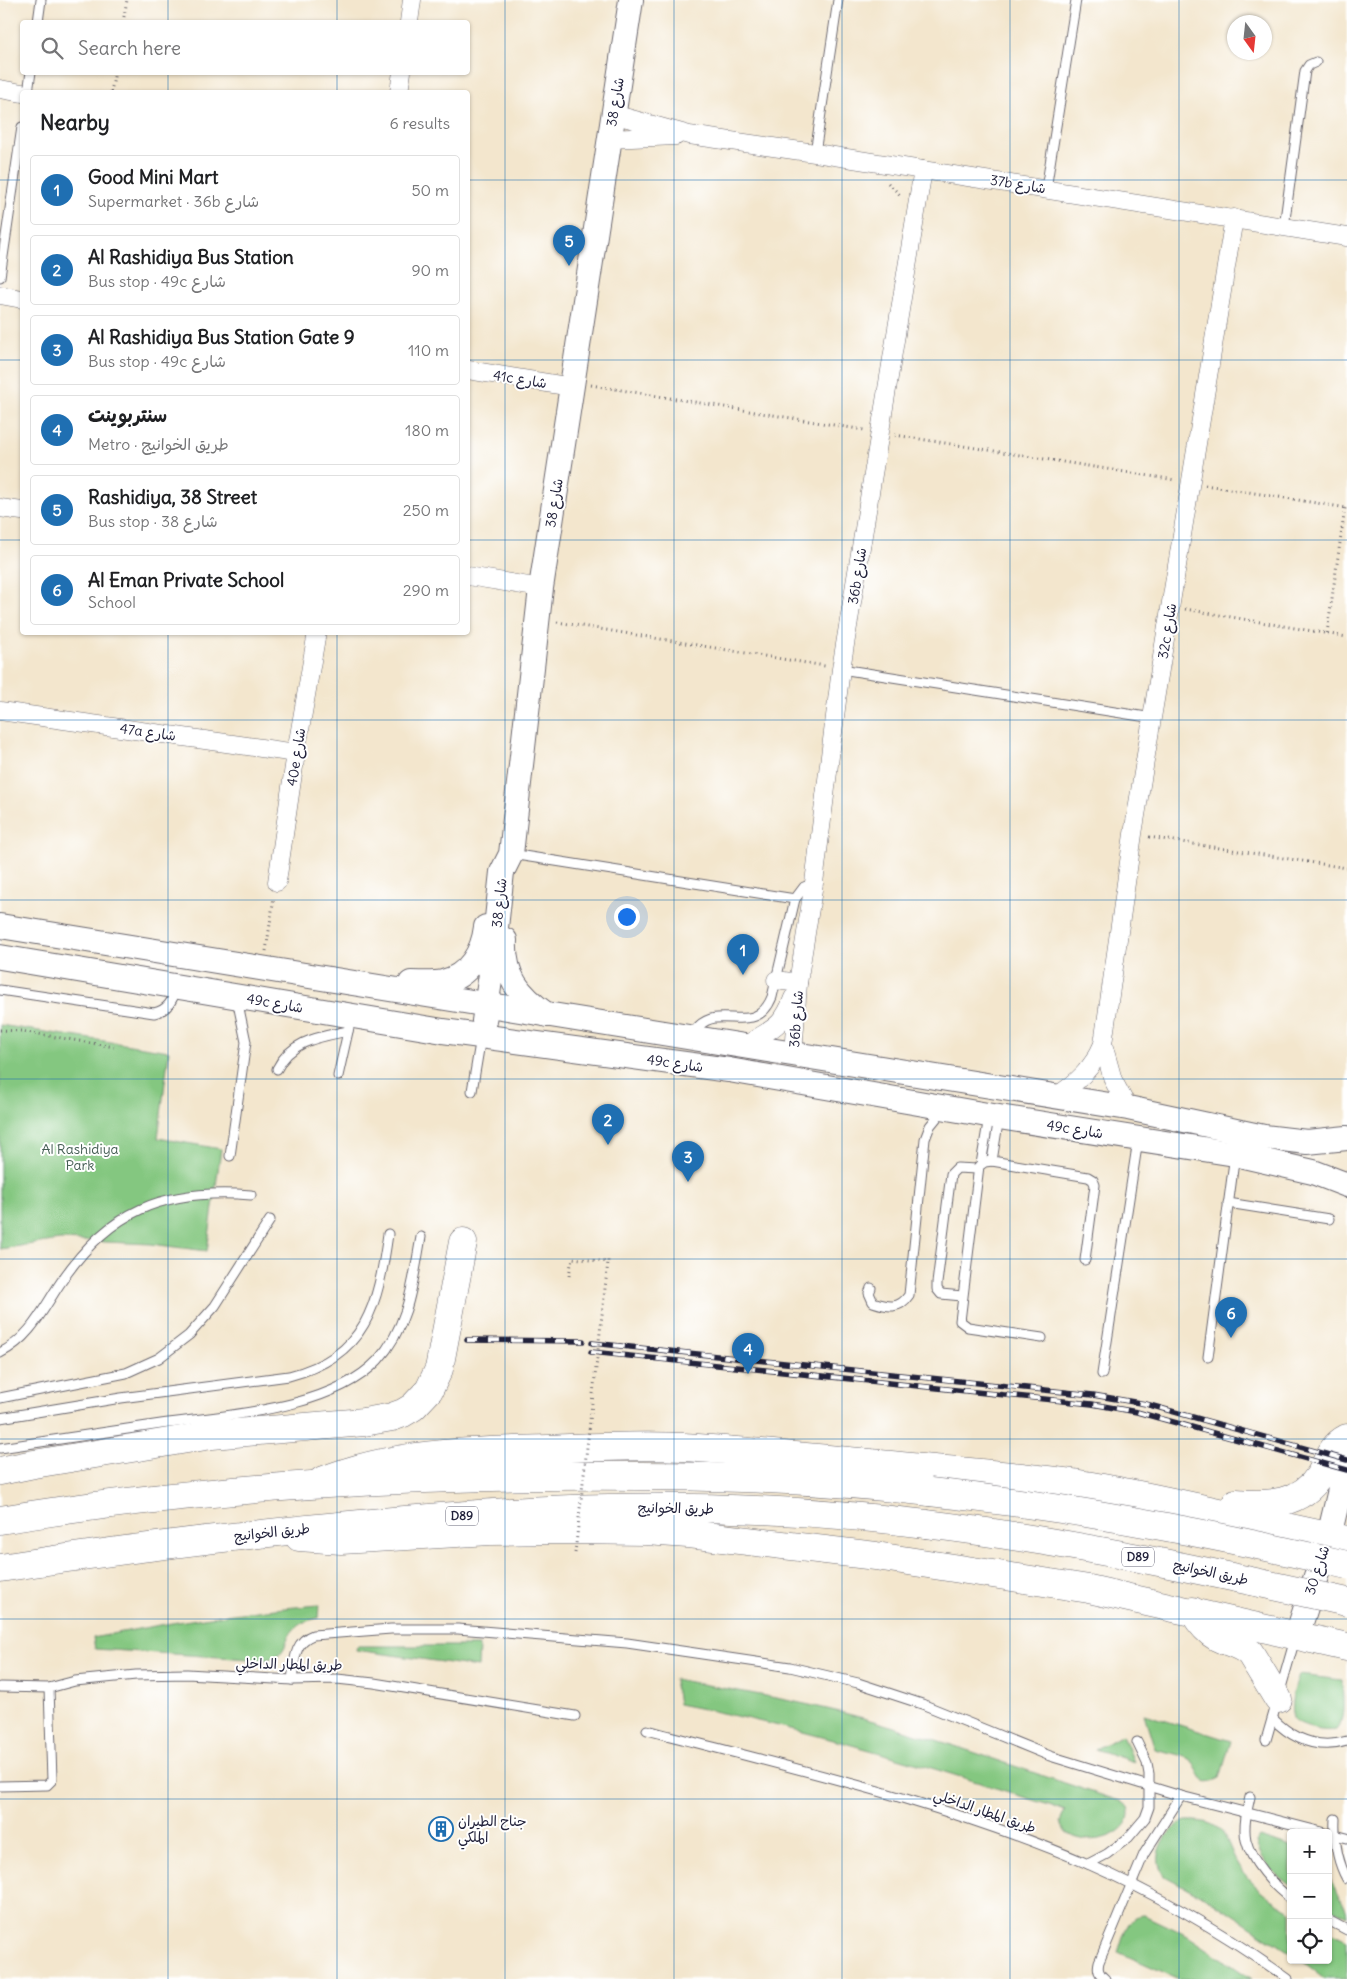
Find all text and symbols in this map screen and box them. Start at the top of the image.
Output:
north arrow [1227,15,1272,60]
search box [20,20,470,75]
icon: search [38,34,66,62]
text: Search here [78,36,181,60]
street label: شارع 38 [602,76,629,128]
text: Nearby [40,109,110,136]
text: 6 results [389,113,450,133]
text: Good Mini Mart [88,165,218,189]
street label: 37b شارع [989,171,1047,198]
text: 1 [54,180,60,200]
text: 50 m [411,180,449,200]
text: Supermarket · 36b شارع [88,191,259,211]
pin: 5 [553,225,585,266]
text: Al Rashidiya Bus Station [88,245,294,269]
text: 2 [53,260,61,280]
text: 90 m [411,260,449,280]
text: Bus stop · 49c شارع [88,271,226,291]
text: Al Rashidiya Bus Station Gate 9 [88,325,355,349]
text: 3 [52,340,62,360]
text: 110 m [408,340,449,360]
text: Bus stop · 49c شارع [88,351,226,371]
street label: 41c شارع [492,366,548,393]
text: سنتربوينت [88,403,167,427]
text: 4 [52,420,62,440]
text: 180 m [405,420,449,440]
text: Metro · طريق الخوانيج [88,434,229,454]
street label: شارع 38 [541,477,568,529]
text: Rashidiya, 38 Street [88,485,257,509]
text: 5 [52,500,62,520]
text: 250 m [403,500,449,520]
text: Bus stop · شارع 38 [88,511,218,531]
street label: 36b شارع [844,546,871,606]
text: Al Eman Private School [88,568,284,592]
text: 6 [52,580,62,600]
text: 290 m [403,580,449,600]
text: School [88,592,136,612]
street label: 32c شارع [1154,602,1181,660]
street label: 47a شارع [119,719,177,746]
street label: 40e شارع [283,727,310,787]
street label: شارع 38 [487,877,512,929]
your location [614,904,640,930]
pin: 1 [727,934,759,975]
street label: 49c شارع [245,989,305,1018]
street label: 36b شارع [785,990,808,1048]
street label: 49c شارع [645,1050,704,1077]
pin: 2 [592,1104,624,1145]
street label: 49c شارع [1045,1116,1105,1143]
park label: Al Rashidiya Park [41,1140,119,1174]
pin: 3 [672,1141,704,1182]
pin: 6 [1215,1297,1247,1338]
pin: 4 [732,1333,764,1374]
street label: طريق الخوانيج [638,1498,714,1519]
road number: D89 [446,1506,478,1525]
street label: طريق الخوانيج [233,1519,311,1546]
street label: شارع 30 [1301,1543,1334,1597]
road number: D89 [1122,1548,1154,1566]
street label: طريق الخوانيج [1172,1555,1250,1590]
street label: طريق المطار الداخلي [235,1654,343,1678]
street label: طريق المطار الداخلي [930,1785,1039,1841]
place label: جناح الطيران الملكي [458,1812,527,1850]
building icon: جناح الطيران الملكي [428,1816,454,1842]
map controls [1287,1829,1332,1964]
button: + [1287,1829,1332,1874]
button: − [1287,1874,1332,1919]
button: locate [1287,1919,1332,1964]

